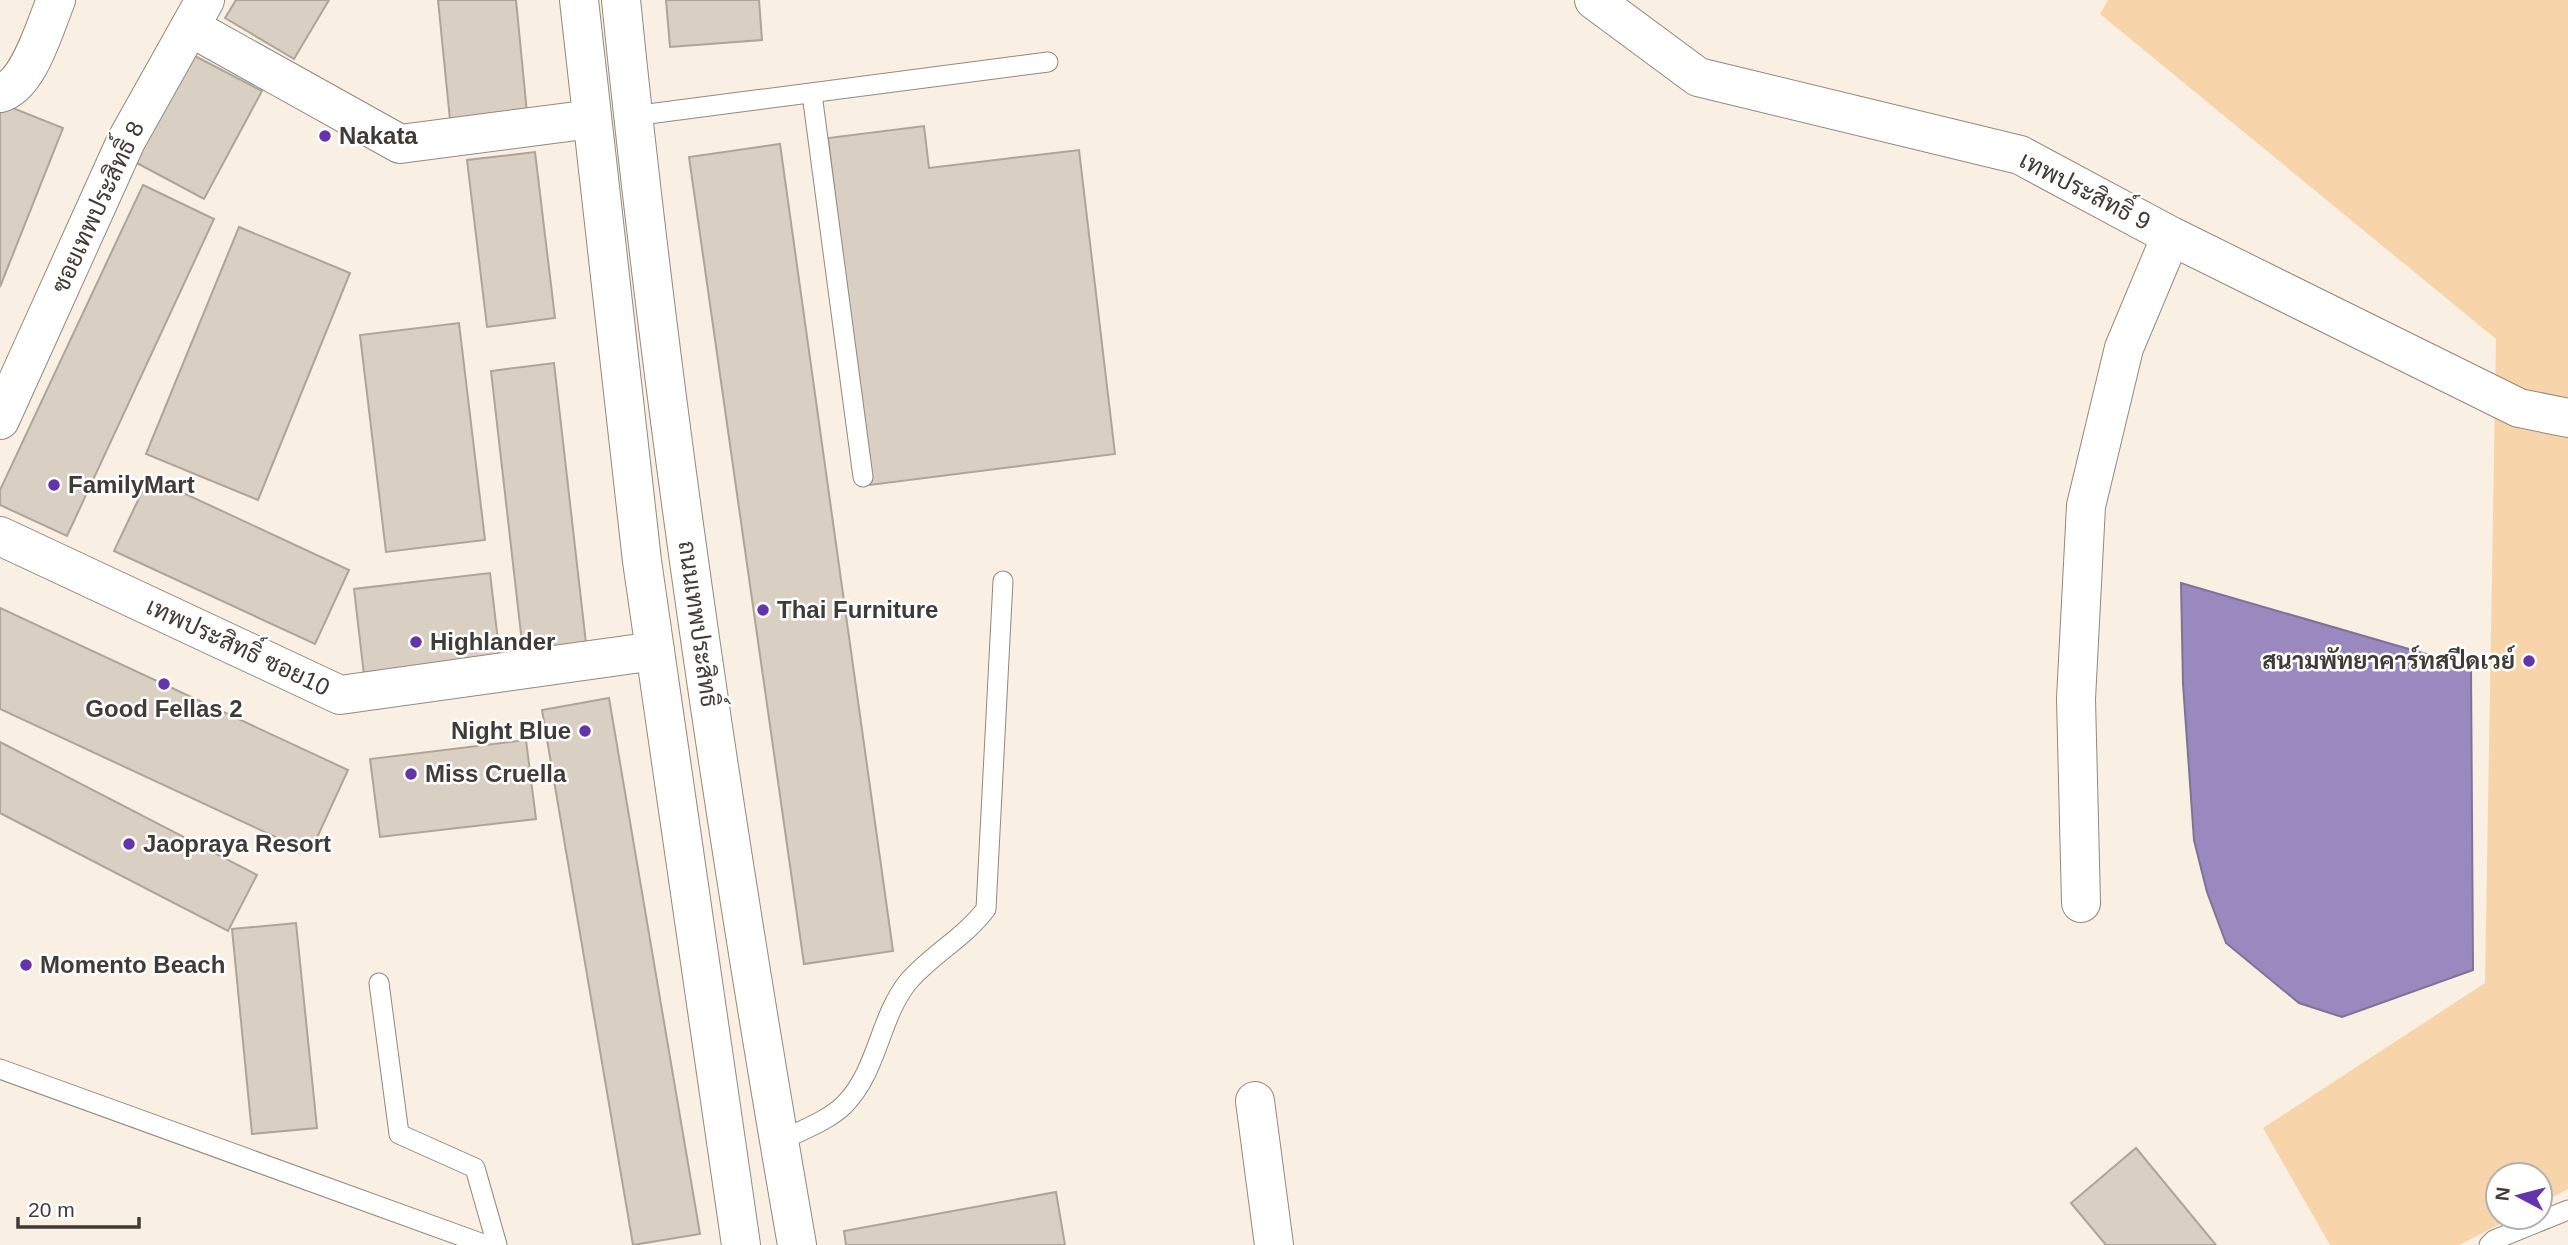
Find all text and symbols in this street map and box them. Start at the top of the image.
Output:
street label: ซอยเทพประสิทธิ์ 8 [39,113,149,297]
place label: Nakata [339,122,418,149]
marker: Nakata [317,128,333,144]
street label: เทพประสิทธิ์ 9 [2015,139,2159,235]
place label: FamilyMart [68,471,195,498]
marker: FamilyMart [46,477,62,493]
street label: ถนนเทพประสิทธิ์ [673,538,731,709]
street label: เทพประสิทธิ์ ซอย10 [142,585,338,701]
place label: Thai Furniture [777,596,938,623]
marker: Thai Furniture [755,602,771,618]
place label: Highlander [430,628,555,655]
marker: Highlander [408,634,424,650]
place label: สนามพัทยาคาร์ทสปีดเวย์ [2262,645,2516,674]
marker: สนามพัทยาคาร์ทสปีดเวย์ [2521,653,2537,669]
marker: Good Fellas 2 [156,676,172,692]
place label: Good Fellas 2 [85,695,243,722]
place label: Night Blue [451,717,571,744]
marker: Night Blue [577,723,593,739]
place label: Miss Cruella [425,760,567,787]
marker: Miss Cruella [403,766,419,782]
place label: Jaopraya Resort [143,830,331,857]
marker: Jaopraya Resort [121,836,137,852]
place label: Momento Beach [40,951,225,978]
marker: Momento Beach [18,957,34,973]
north arrow [2484,1161,2554,1231]
scale bar [18,1186,138,1230]
text: N [2491,1186,2514,1202]
text: 20 m [28,1198,75,1221]

